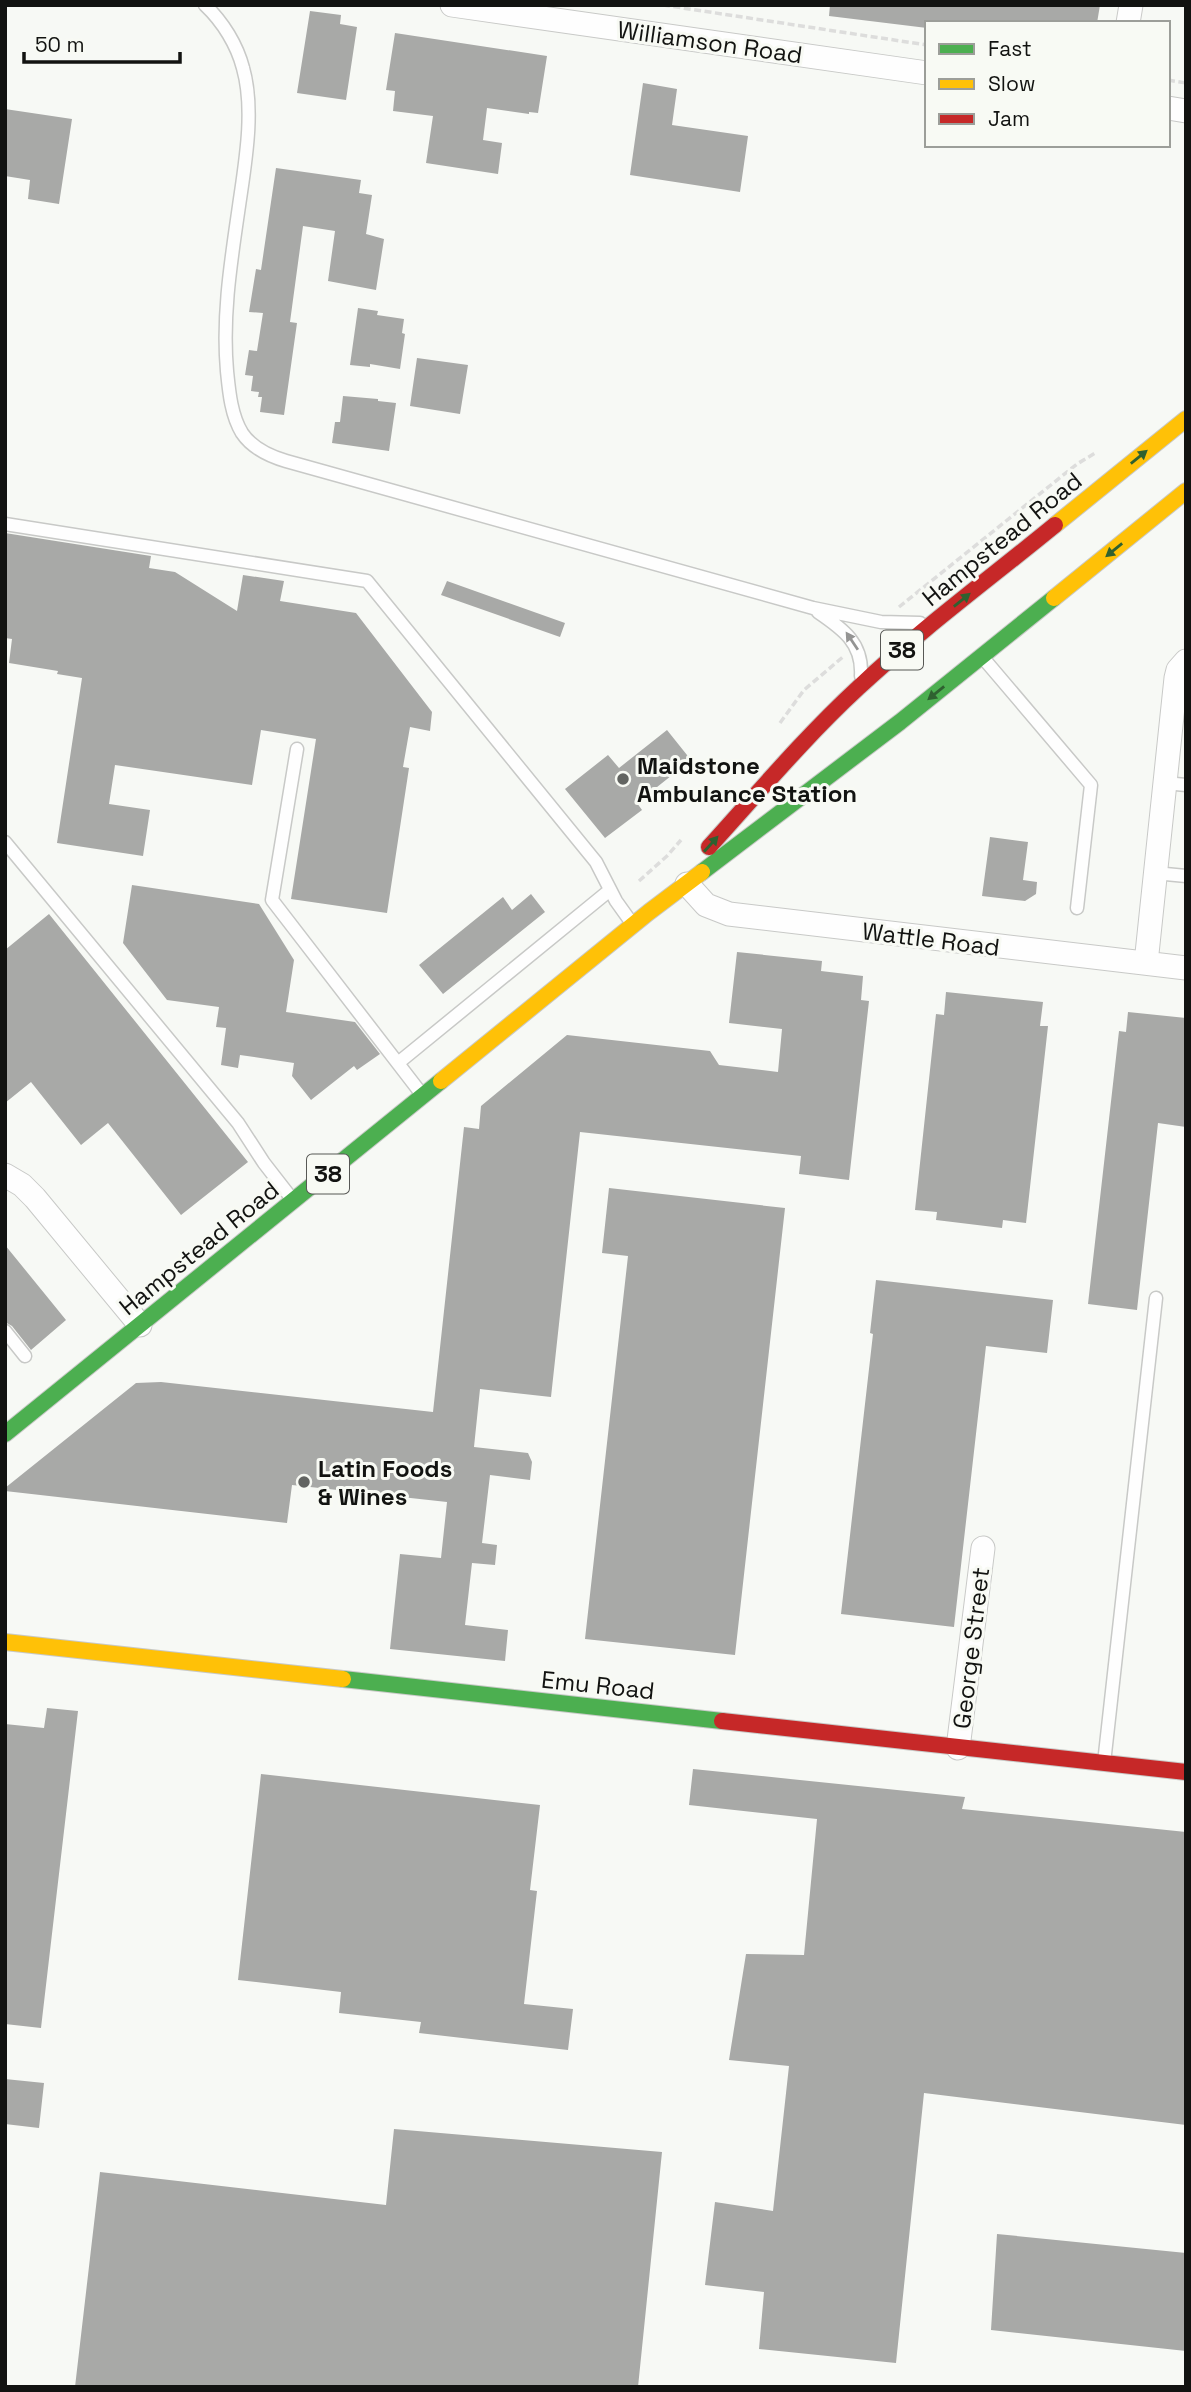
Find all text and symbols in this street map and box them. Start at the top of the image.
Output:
street label: Williamson Road [616,14,804,70]
scale bar [24,21,180,65]
legend [925,21,1170,147]
text: 50 m [35,31,85,58]
text: Fast [988,35,1032,62]
text: Slow [988,70,1036,97]
text: Jam [988,105,1030,132]
one-way arrow [1130,450,1147,465]
street label: Hampstead Road [916,465,1088,613]
one-way arrow [1105,542,1123,557]
one-way arrow [952,593,970,608]
road number: 38 [881,630,923,670]
one-way arrow [845,632,859,650]
one-way arrow [928,685,946,700]
place label: Maidstone Ambulance Station [637,750,857,809]
marker: Maidstone Ambulance Station [615,771,631,787]
one-way arrow [703,836,719,853]
street label: Wattle Road [860,915,1002,963]
road number: 38 [307,1154,349,1194]
street label: Hampstead Road [113,1174,285,1322]
place label: Latin Foods & Wines [318,1453,452,1512]
marker: Latin Foods & Wines [296,1474,312,1490]
street label: George Street [946,1565,996,1731]
street label: Emu Road [540,1664,656,1706]

